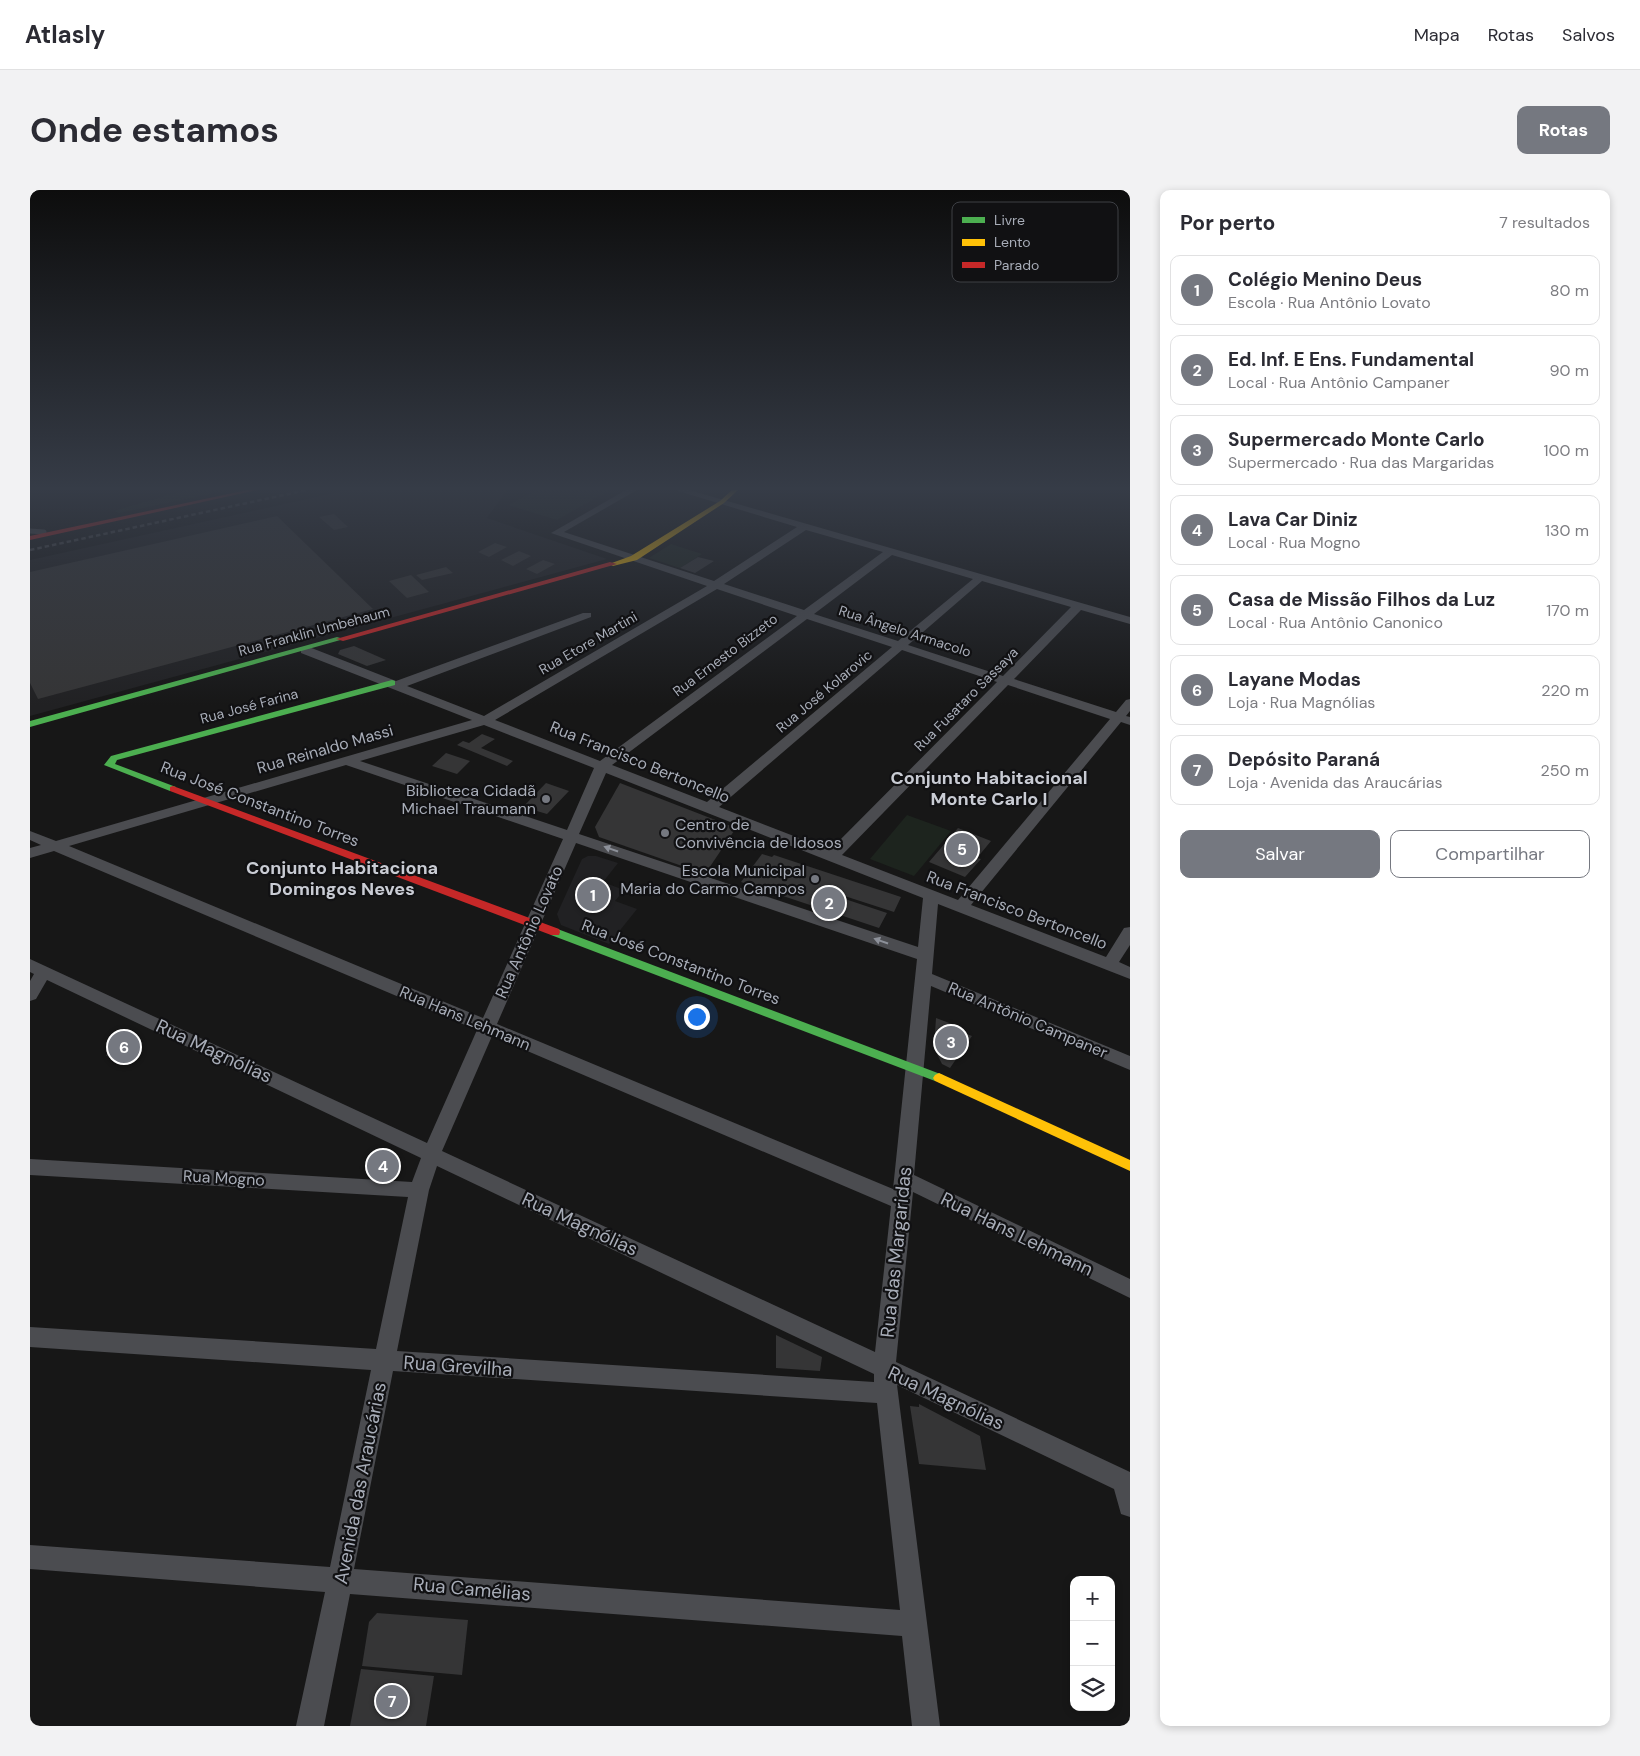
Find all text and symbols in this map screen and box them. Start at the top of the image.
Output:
text: Atlasly [25,19,105,50]
text: Mapa [1414,23,1460,47]
text: Rotas [1488,23,1534,47]
text: Salvos [1562,23,1615,47]
button: Rotas [1517,106,1610,154]
text: Onde estamos [30,107,279,153]
legend [952,202,1118,282]
text: Por perto [1180,209,1275,237]
text: Livre [994,211,1025,229]
text: 7 resultados [1499,212,1590,233]
text: Lento [994,233,1031,251]
text: Parado [994,256,1039,274]
text: Colégio Menino Deus [1228,267,1422,292]
text: 1 [1194,280,1200,301]
text: 80 m [1550,280,1589,301]
text: Escola · Rua Antônio Lovato [1228,292,1431,313]
text: Ed. Inf. E Ens. Fundamental [1228,347,1474,372]
text: 2 [1192,360,1202,381]
text: 90 m [1549,360,1589,381]
text: Local · Rua Antônio Campaner [1228,372,1450,393]
text: Supermercado Monte Carlo [1228,427,1485,452]
text: 3 [1192,440,1202,461]
text: 100 m [1544,440,1589,461]
text: Supermercado · Rua das Margaridas [1228,452,1494,473]
text: Lava Car Diniz [1228,507,1357,532]
text: 4 [1192,520,1202,541]
text: 130 m [1545,520,1589,541]
text: Local · Rua Mogno [1228,532,1361,553]
text: Casa de Missão Filhos da Luz [1228,587,1495,612]
text: 5 [1192,600,1202,621]
text: 170 m [1546,600,1589,621]
street label: Rua Ângelo Armacolo [837,601,973,661]
street label: Rua Franklin Umbehaum [236,602,392,660]
street label: Rua Etore Martini [536,608,640,678]
street label: Rua Ernesto Bizzeto [669,610,781,700]
text: Local · Rua Antônio Canonico [1228,612,1443,633]
street label: Rua Fusataro Sassaya [910,643,1022,755]
street label: Rua José Kolarovic [772,646,876,736]
text: Layane Modas [1228,667,1361,692]
text: 6 [1192,680,1202,701]
text: 220 m [1541,680,1589,701]
street label: Rua José Farina [198,684,300,728]
text: Loja · Rua Magnólias [1228,692,1375,713]
street label: Rua Francisco Bertoncello [547,716,733,808]
street label: Rua Reinaldo Massi [254,719,396,779]
text: Depósito Paraná [1228,747,1380,772]
street label: Rua José Constantino Torres [158,756,362,852]
text: 7 [1193,760,1201,781]
text: 250 m [1541,760,1589,781]
district label: Conjunto Habitacional Monte Carlo I [890,766,1088,811]
text: Loja · Avenida das Araucárias [1228,772,1443,793]
place label: Biblioteca Cidadã Michael Traumann [402,780,536,819]
marker: Biblioteca Cidadã Michael Traumann [540,793,552,805]
place label: Centro de Convivência de Idosos [675,814,842,853]
marker: Centro de Convivência de Idosos [659,827,671,839]
pin: 5 [946,830,978,868]
button: Salvar [1180,830,1380,878]
button: Compartilhar [1390,830,1590,878]
one-way arrow [603,845,618,853]
district label: Conjunto Habitaciona Domingos Neves [246,856,438,901]
place label: Escola Municipal Maria do Carmo Campos [620,860,805,899]
street label: Rua Antônio Lovato [490,862,568,1002]
street label: Rua Francisco Bertoncello [924,866,1110,954]
marker: Escola Municipal Maria do Carmo Campos [809,873,821,885]
pin: 1 [577,876,609,914]
pin: 2 [813,884,845,922]
street label: Rua José Constantino Torres [579,914,783,1010]
one-way arrow [873,936,888,944]
street label: Rua Antônio Campaner [945,977,1111,1063]
street label: Rua Hans Lehmann [396,981,534,1055]
your location [684,1004,710,1030]
street label: Rua Magnólias [152,1013,276,1089]
pin: 3 [935,1023,967,1061]
pin: 6 [108,1028,140,1066]
pin: 4 [367,1147,399,1185]
street label: Rua Mogno [183,1165,265,1191]
street label: Rua das Margaridas [875,1165,917,1339]
street label: Rua Magnólias [518,1186,642,1262]
street label: Rua Hans Lehmann [937,1186,1097,1282]
street label: Rua Grevilha [403,1350,513,1382]
street label: Rua Magnólias [884,1360,1008,1436]
street label: Avenida das Araucárias [328,1380,392,1586]
street label: Rua Camélias [412,1571,532,1607]
map controls [1070,1576,1115,1711]
button: + [1070,1576,1115,1621]
button: − [1070,1621,1115,1666]
button: layers [1070,1666,1115,1711]
pin: 7 [376,1682,408,1720]

